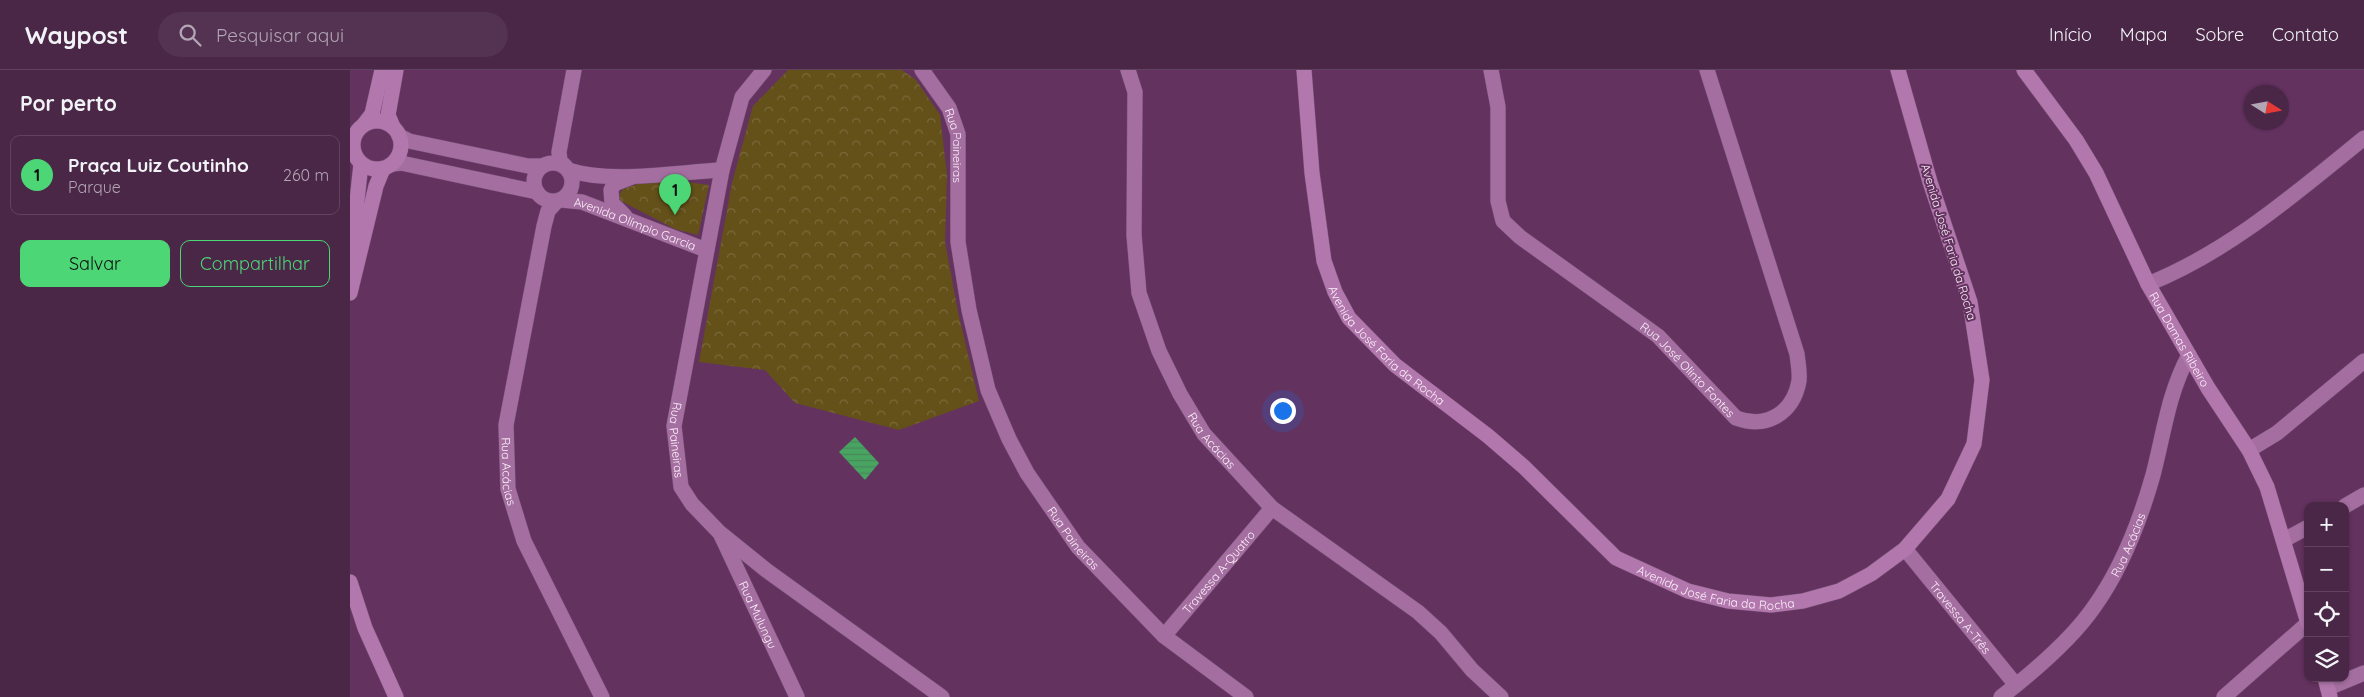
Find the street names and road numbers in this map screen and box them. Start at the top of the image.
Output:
street label: Rua Paineiras [942,106,966,183]
street label: Avenida José Faria da Rocha [1918,162,1980,322]
street label: Avenida Olímpio Garcia [573,194,698,253]
street label: Avenida José Faria da Rocha [1326,283,1448,408]
street label: Rua Damas Ribeiro [2147,289,2213,389]
street label: Rua José Olinto Fontes [1638,318,1739,420]
street label: Rua Paineiras [666,401,687,479]
street label: Rua Acácias [1185,409,1240,472]
street label: Rua Acácias [499,437,520,507]
street label: Rua Paineiras [1045,503,1103,573]
street label: Rua Acácias [2107,510,2148,579]
street label: Travessa A-Quatro [1179,527,1258,617]
street label: Avenida José Faria da Rocha [1635,561,1795,613]
street label: Travessa A-Três [1927,578,1995,657]
street label: Rua Mulungu [736,579,781,651]

